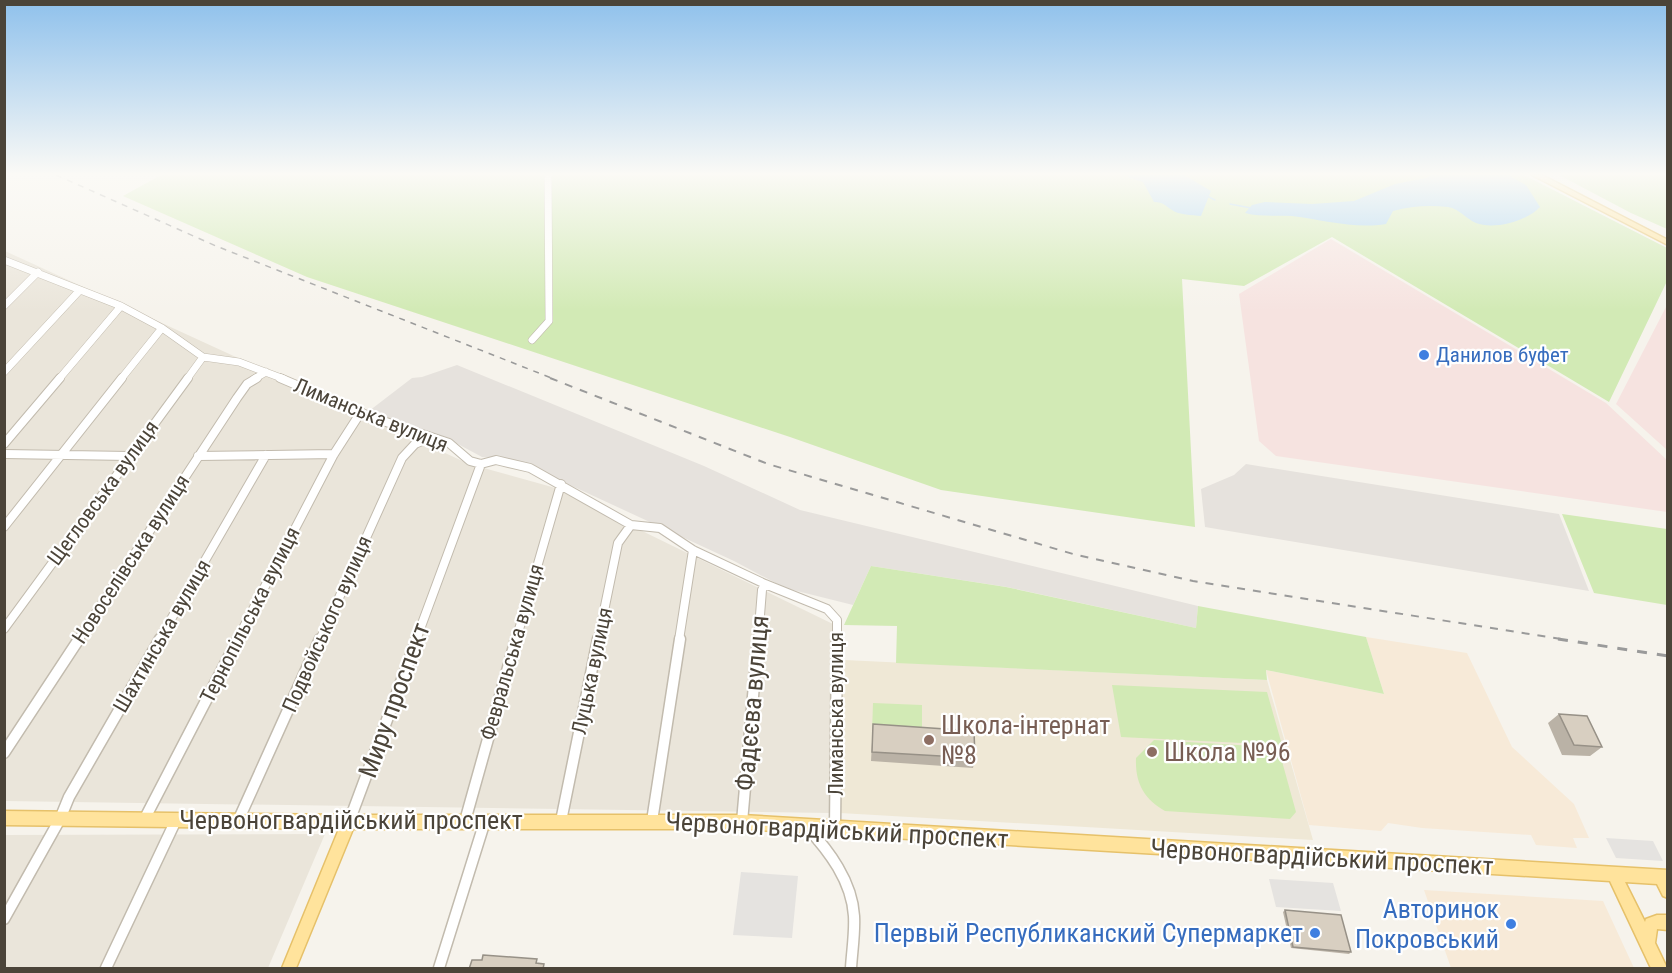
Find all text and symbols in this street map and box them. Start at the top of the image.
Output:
place label: Данилов буфет [1436,343,1569,367]
marker: Данилов буфет [1417,348,1431,362]
street label: Лиманська вулиця [290,373,452,457]
street label: Щегловська вулиця [42,416,164,570]
street label: Новоселівська вулиця [67,470,195,648]
street label: Тернопільська вулиця [195,523,305,707]
street label: Подвойського вулиця [277,532,377,716]
street label: Шахтинська вулиця [108,555,216,717]
street label: Февральська вулиця [475,561,549,743]
street label: Луцька вулиця [567,605,617,737]
street label: Фадєєва вулиця [729,614,775,792]
street label: Миру проспект [352,619,436,781]
street label: Лиманська вулиця [824,632,848,796]
place label: Школа-інтернат №8 [941,710,1110,770]
marker: Школа-інтернат №8 [922,733,936,747]
place label: Школа №96 [1164,737,1291,767]
marker: Школа №96 [1145,745,1159,759]
street label: Червоногвардійський проспект [179,805,523,835]
street label: Червоногвардійський проспект [665,806,1009,854]
street label: Червоногвардійський проспект [1150,833,1494,881]
place label: Авторинок Покровський [1355,894,1500,954]
marker: Авторинок Покровський [1504,917,1518,931]
place label: Первый Республиканский Супермаркет [874,918,1303,948]
marker: Первый Республиканский Супермаркет [1308,926,1322,940]

